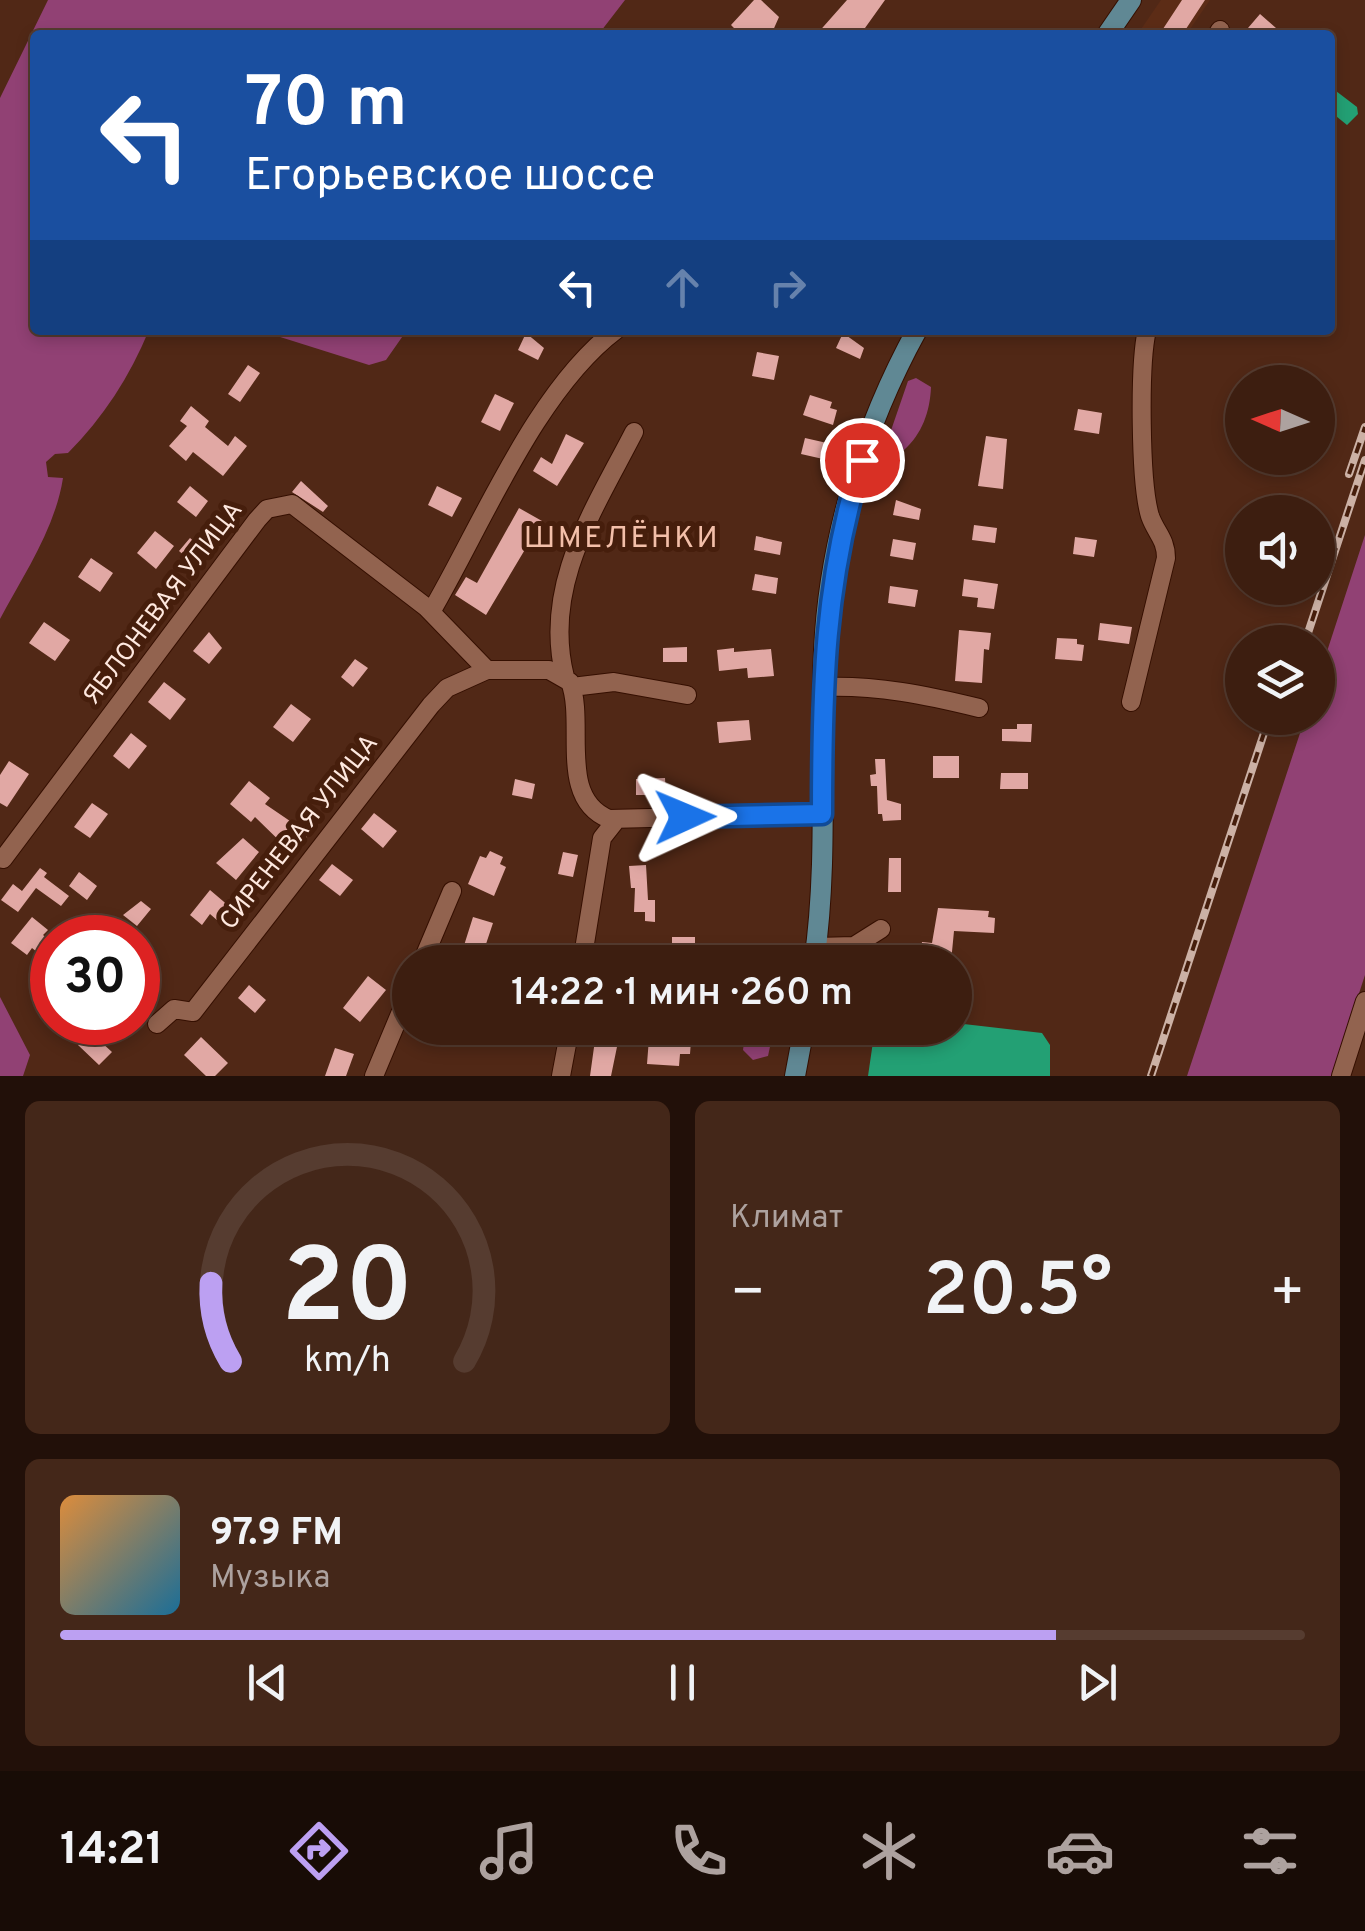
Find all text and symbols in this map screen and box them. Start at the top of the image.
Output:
text: 70 m [245,62,408,151]
icon: left [80,70,210,200]
text: Егорьевское шоссе [245,149,655,206]
icon: left [550,260,605,315]
icon: ahead [655,260,710,315]
icon: right [760,260,815,315]
north arrow [1225,365,1335,475]
map controls [1225,365,1335,735]
pin [820,418,905,503]
icon: arrive [835,433,890,488]
button: sound [1225,495,1335,605]
street label: ЯБЛОНЕВАЯ УЛИЦА [77,496,251,712]
district label: ШМЕЛЁНКИ [524,519,720,558]
button: layers [1225,625,1335,735]
street label: СИРЕНЕВАЯ УЛИЦА [214,729,386,937]
position arrow [633,765,737,869]
speed limit sign: 30 [30,915,160,1045]
text: 14:22 · 1 мин · 260 m [511,970,853,1019]
text: Климат [730,1199,843,1239]
text: 20 [282,1227,413,1359]
text: 20.5° [923,1247,1112,1342]
text: − [730,1260,765,1330]
text: + [1270,1260,1305,1330]
text: km/h [304,1339,391,1385]
text: 97.9 FM [210,1510,343,1559]
text: Музыка [210,1559,330,1599]
icon: previous [240,1655,295,1710]
icon: pause [655,1655,710,1710]
icon: next [1070,1655,1125,1710]
icon: directions [284,1816,354,1886]
icon: music [474,1816,544,1886]
icon: phone [664,1816,734,1886]
icon: climate [854,1816,924,1886]
icon: car [1045,1816,1115,1886]
icon: filters [1235,1816,1305,1886]
text: 14:21 [60,1823,164,1880]

